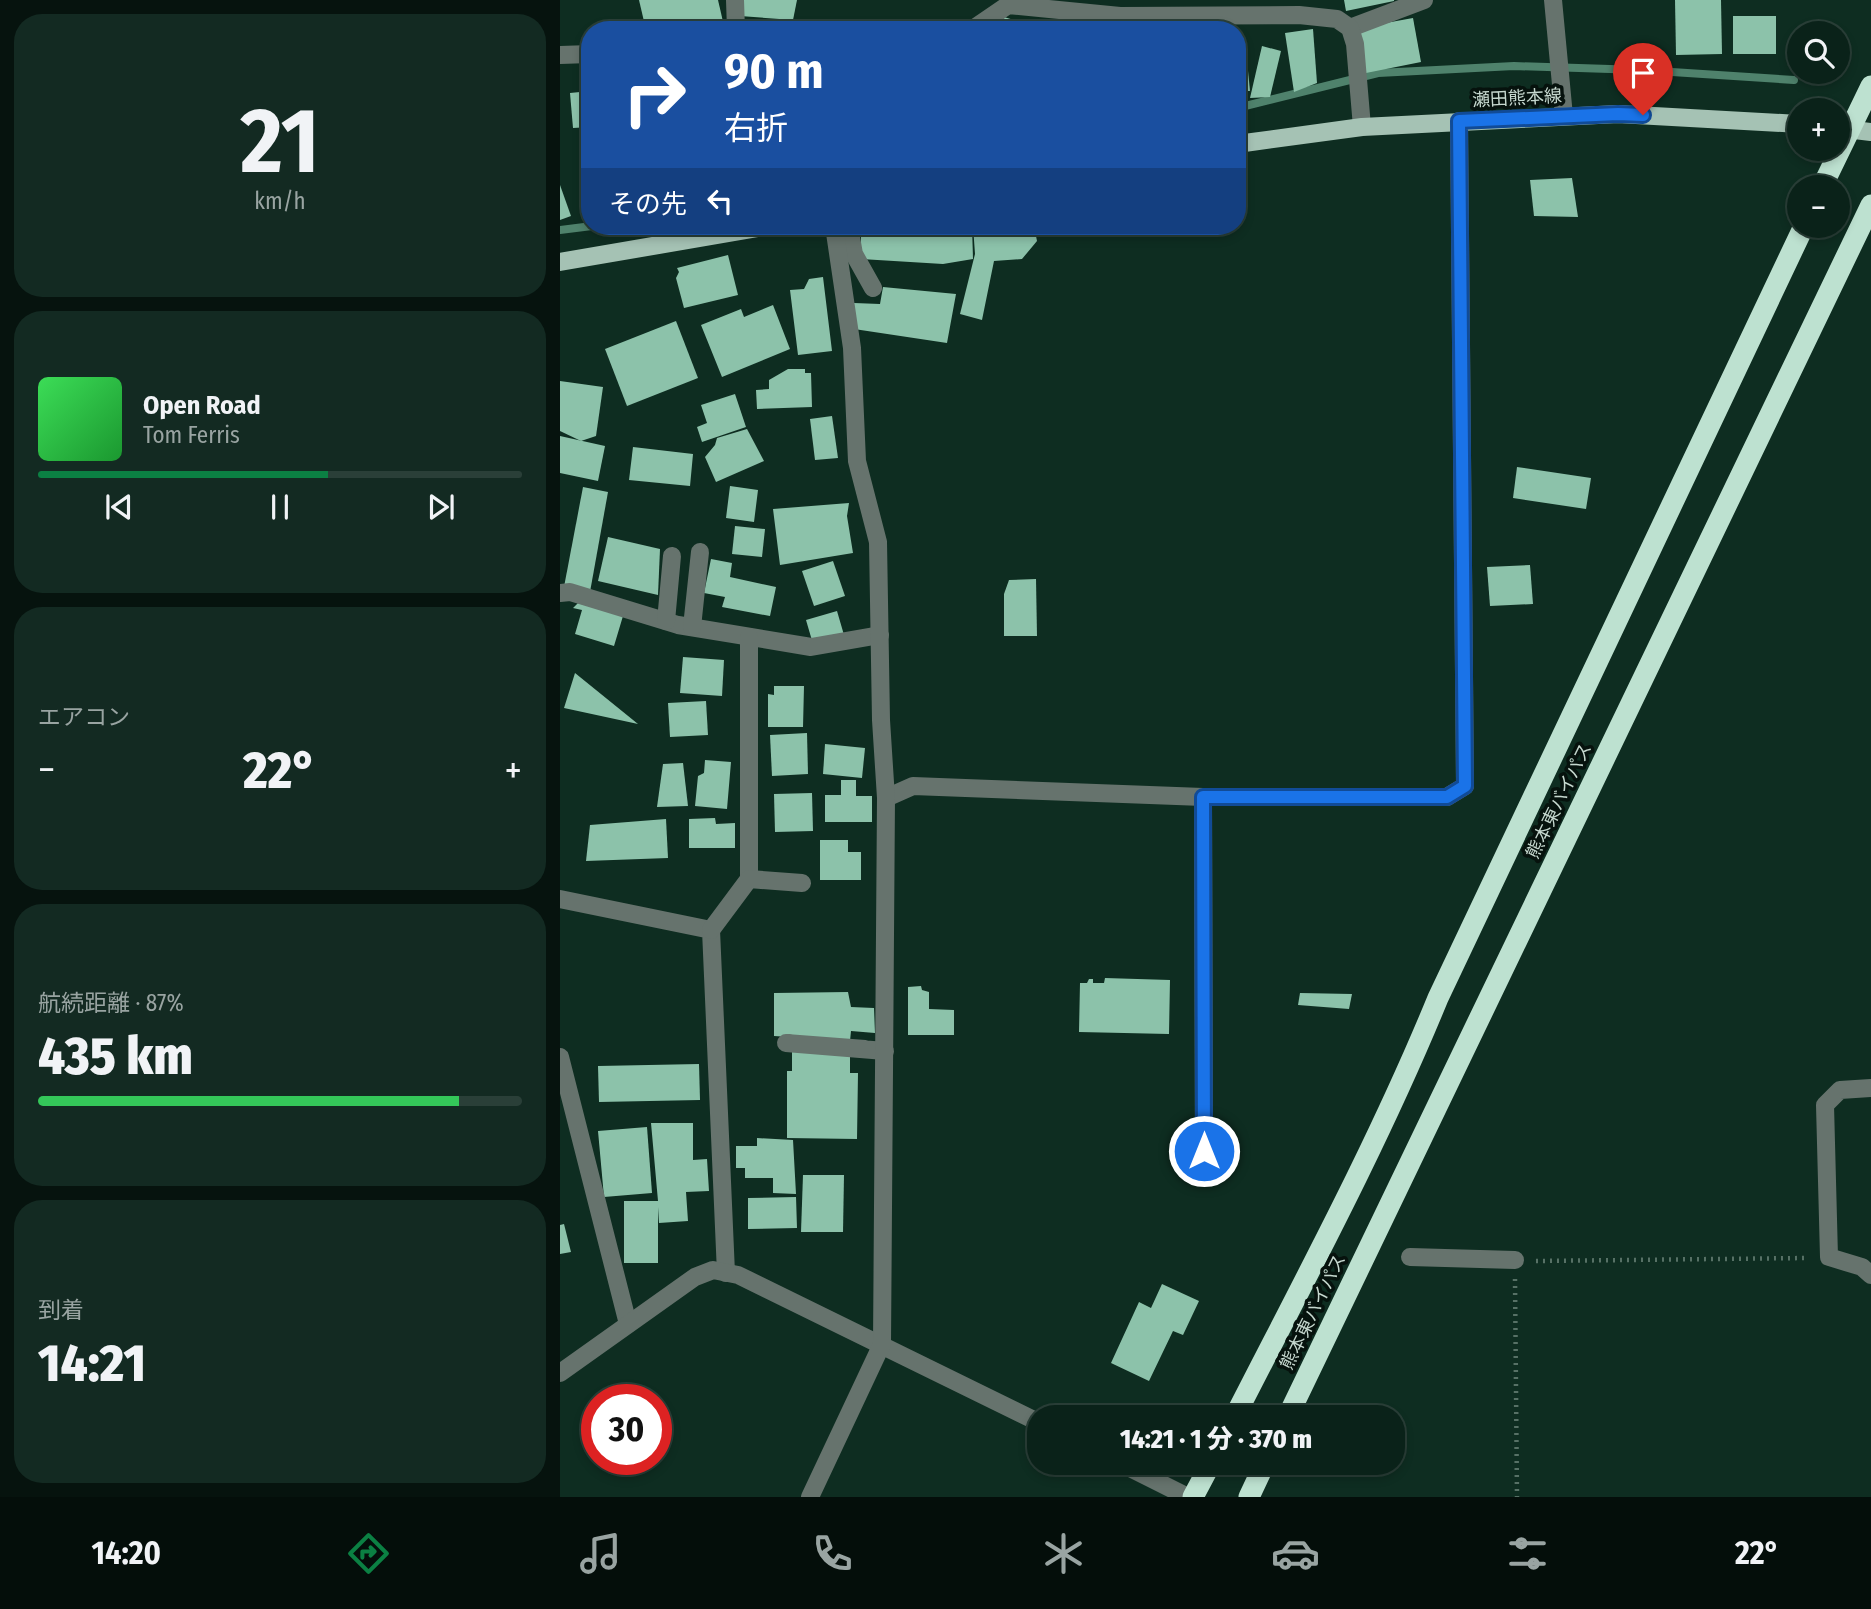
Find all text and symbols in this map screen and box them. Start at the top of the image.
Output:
map controls [1787,21,1850,238]
button: search [1787,21,1850,84]
text: 90 m [724,42,824,101]
pin [1613,43,1673,115]
icon: right [609,49,700,140]
icon: arrive [1624,54,1662,92]
street label: 瀬田熊本線 [1471,85,1563,111]
text: 21 [240,87,320,196]
button: + [1787,98,1850,161]
text: 右折 [724,109,788,147]
button: − [1787,175,1850,238]
icon: left [701,182,739,220]
text: km/h [254,187,306,215]
text: その先 [609,189,687,220]
text: Open Road [143,390,261,421]
text: Tom Ferris [143,421,240,449]
icon: previous [100,488,138,526]
icon: pause [261,488,299,526]
icon: next [422,488,460,526]
text: エアコン [38,703,130,731]
text: 22° [243,739,317,802]
street label: 熊本東バイパス [1522,740,1596,862]
text: − [38,747,55,793]
text: + [505,747,522,793]
text: 航続距離 · 87% [38,989,184,1017]
text: 435 km [38,1025,193,1088]
position arrow [1167,1114,1241,1188]
street label: 熊本東バイパス [1276,1251,1350,1373]
text: 到着 [38,1296,84,1324]
text: 14:21 [38,1332,146,1395]
speed limit sign: 30 [581,1384,672,1475]
text: 14:21 · 1 分 · 370 m [1120,1424,1312,1455]
icon: directions [344,1529,393,1578]
icon: music [576,1529,625,1578]
icon: phone [808,1529,857,1578]
icon: climate [1039,1529,1088,1578]
icon: car [1271,1529,1320,1578]
icon: filters [1503,1529,1552,1578]
text: 14:20 [91,1534,161,1572]
text: 22° [1735,1534,1780,1572]

